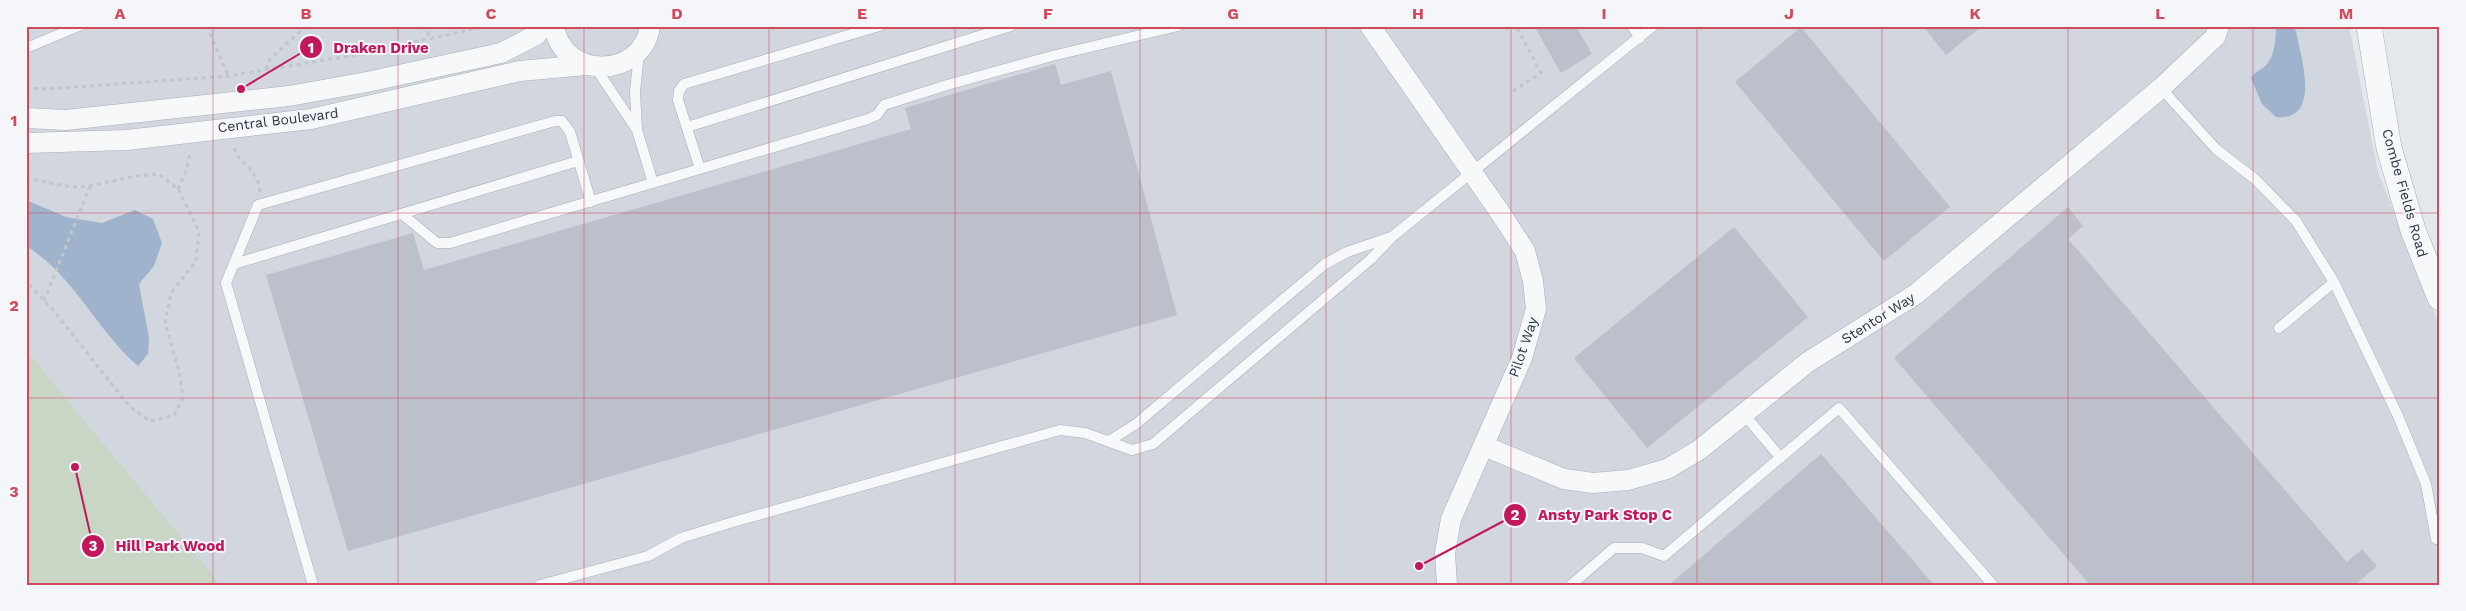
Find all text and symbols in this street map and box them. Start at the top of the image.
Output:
text: A [115,4,126,23]
text: B [301,4,312,23]
text: C [486,4,497,23]
text: D [671,4,683,23]
text: E [857,4,867,23]
text: F [1043,4,1053,23]
text: G [1227,4,1239,23]
text: H [1412,4,1424,23]
text: I [1601,4,1607,23]
text: J [1784,4,1794,23]
text: K [1969,4,1981,23]
text: L [2155,4,2165,23]
text: M [2339,4,2353,23]
callout: Draken Drive [298,32,439,62]
text: 1 [308,39,314,57]
text: Draken Drive [333,39,429,57]
street label: Central Boulevard [217,105,339,135]
text: 1 [11,111,17,130]
street label: Combe Fields Road [2379,127,2431,259]
street label: Stentor Way [1838,289,1918,347]
text: 2 [9,296,19,315]
street label: Pilot Way [1505,314,1541,379]
text: 3 [9,482,19,501]
callout: Ansty Park Stop C [1502,500,1682,530]
text: 2 [1511,506,1520,524]
text: Ansty Park Stop C [1538,506,1672,524]
callout: Hill Park Wood [80,531,235,561]
text: 3 [89,537,98,555]
text: Hill Park Wood [115,537,225,555]

